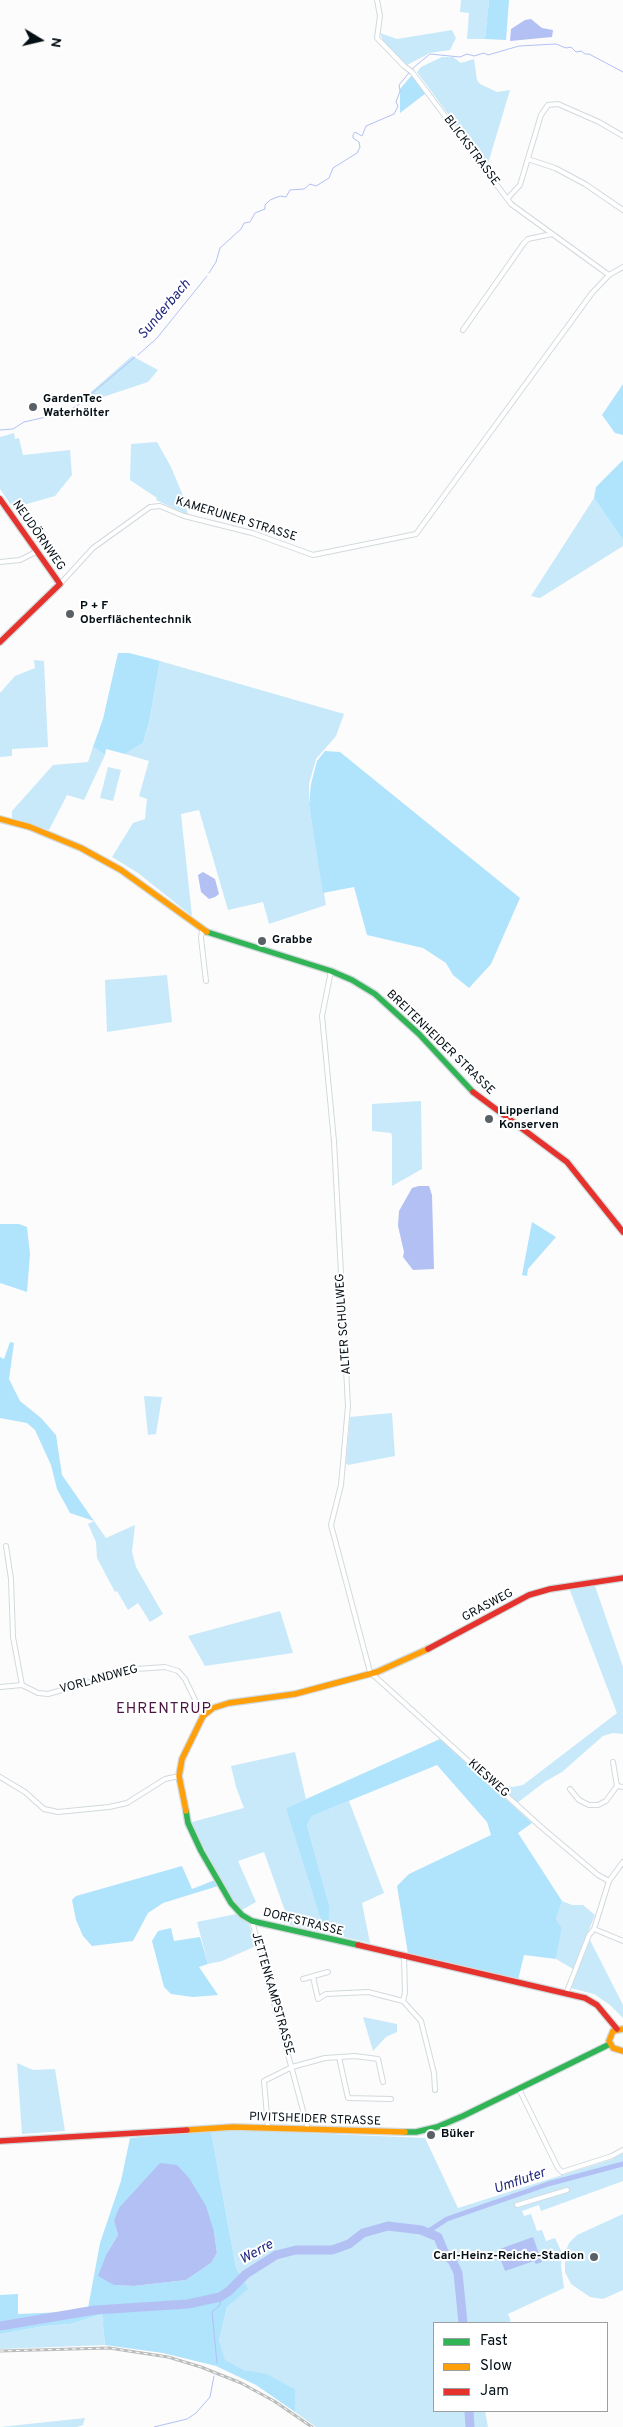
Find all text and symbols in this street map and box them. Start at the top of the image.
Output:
north arrow [15,15,65,65]
text: N [46,36,64,49]
street label: BLICKSTRASSE [440,113,502,189]
water label: Sunderbach [135,277,195,343]
place label: GardenTec Waterhölter [43,393,109,421]
marker: GardenTec Waterhölter [27,401,39,413]
street label: KAMERUNER STRASSE [174,495,298,545]
street label: NEUDÖRNWEG [9,498,67,574]
place label: P + F Oberflächentechnik [80,600,192,628]
marker: P + F Oberflächentechnik [64,608,76,620]
place label: Grabbe [272,934,312,948]
marker: Grabbe [256,935,268,947]
street label: BREITENHEIDER STRASSE [383,988,497,1098]
place label: Lipperland Konserven [499,1105,559,1133]
marker: Lipperland Konserven [483,1113,495,1125]
street label: ALTER SCHULWEG [333,1273,355,1375]
street label: GRASWEG [460,1587,516,1625]
street label: VORLANDWEG [58,1663,140,1697]
district label: EHRENTRUP [115,1701,213,1719]
street label: KIESWEG [464,1757,512,1801]
street label: DORFSTRASSE [261,1906,345,1940]
street label: JETTENKAMPSTRASSE [248,1931,296,2057]
street label: PIVITSHEIDER STRASSE [249,2111,381,2129]
place label: Büker [441,2128,475,2142]
marker: Büker [425,2129,437,2141]
water label: Umfluter [492,2165,548,2199]
water label: Werre [237,2237,277,2269]
place label: Carl-Heinz-Reiche-Stadion [433,2250,584,2264]
marker: Carl-Heinz-Reiche-Stadion [588,2251,600,2263]
legend [433,2322,608,2412]
text: Fast [480,2332,508,2351]
text: Slow [480,2357,512,2376]
text: Jam [480,2382,509,2401]

